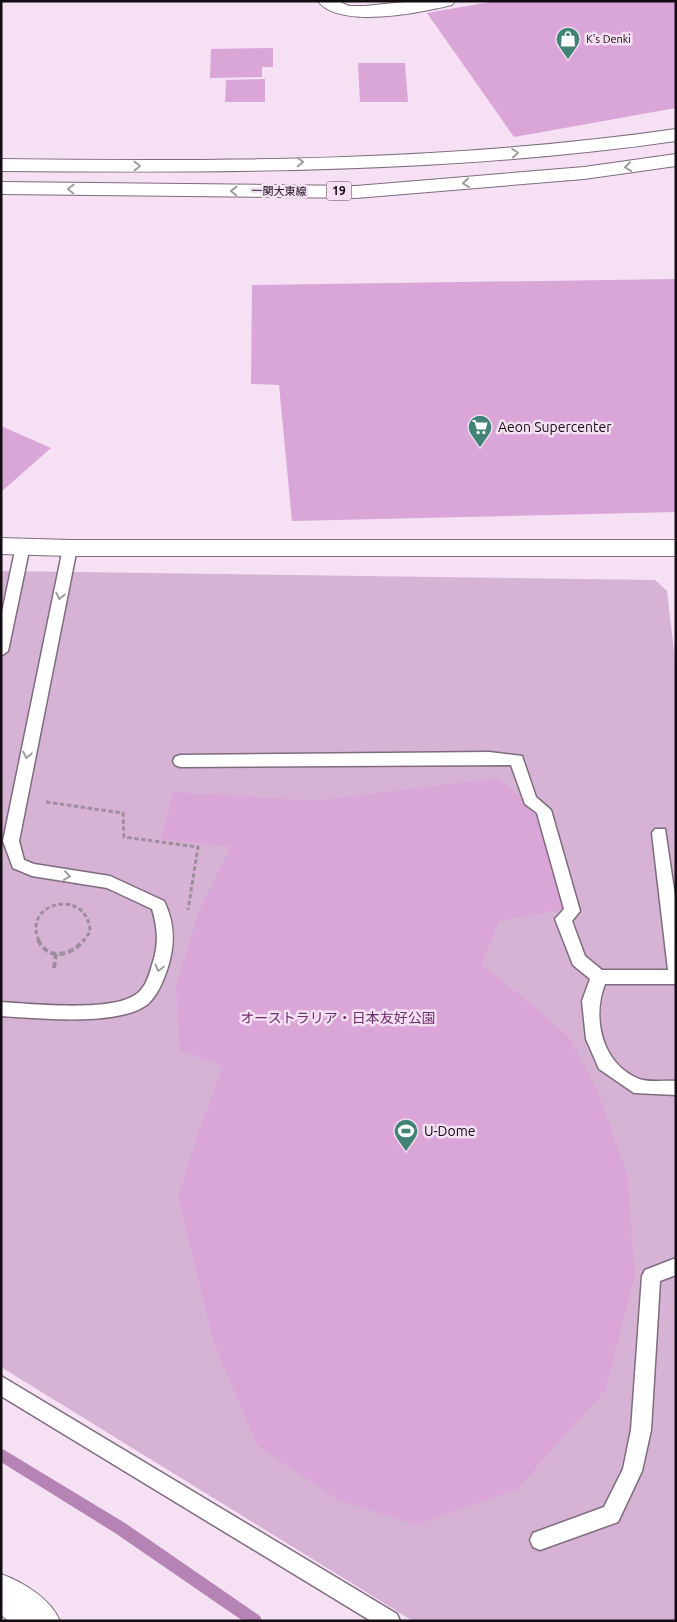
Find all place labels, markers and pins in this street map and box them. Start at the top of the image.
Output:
shop icon: K's Denki [555,26,581,60]
place label: K's Denki [586,33,631,45]
supermarket icon: Aeon Supercenter [467,414,493,448]
place label: Aeon Supercenter [498,419,612,435]
sports icon: U-Dome [393,1118,419,1152]
place label: U-Dome [424,1123,476,1139]

